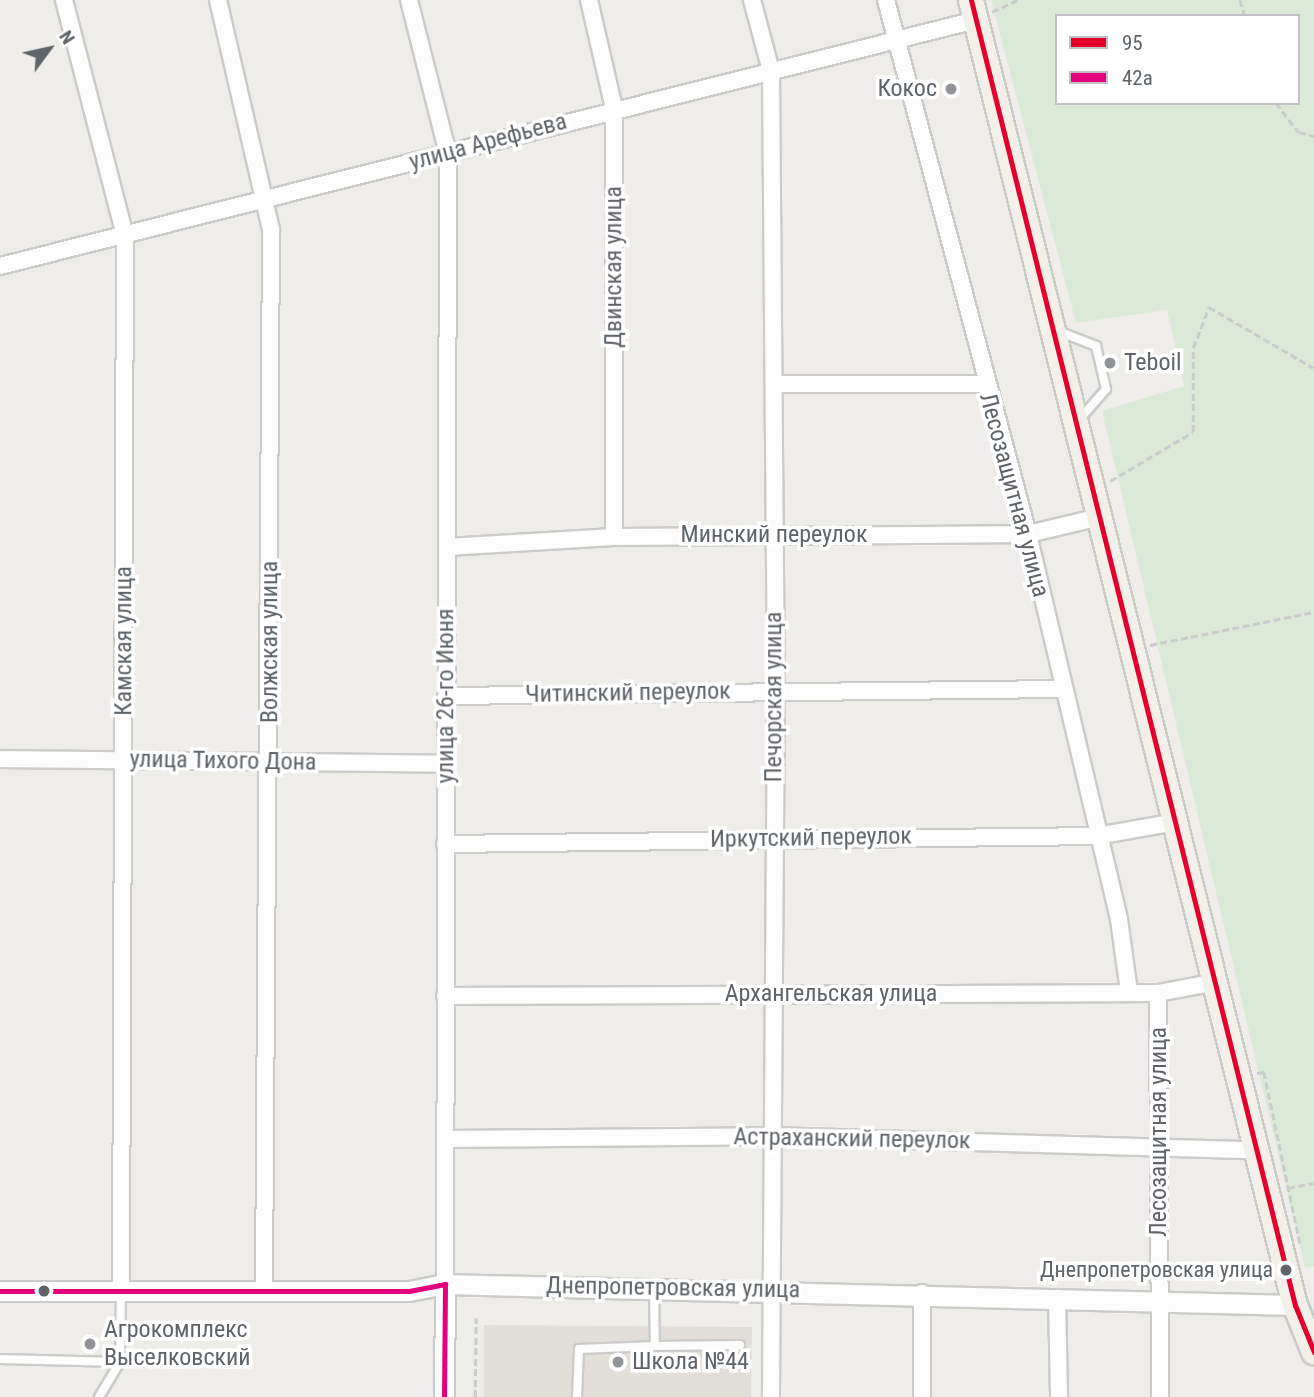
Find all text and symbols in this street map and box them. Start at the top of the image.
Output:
north arrow [14,14,84,84]
legend [1055,14,1300,105]
text: N [54,26,80,48]
text: 95 [1122,31,1143,55]
text: 42a [1122,66,1153,90]
place label: Кокос [877,75,937,103]
marker: Кокос [943,81,959,97]
street label: улица Арефьева [406,107,570,177]
street label: Двинская улица [600,186,628,348]
place label: Teboil [1124,349,1181,377]
marker: Teboil [1102,355,1118,371]
street label: Лесозащитная улица [973,390,1055,600]
street label: Минский переулок [681,521,867,549]
street label: Волжская улица [256,561,284,723]
street label: Камская улица [110,566,138,716]
street label: улица 26-го Июня [432,608,460,784]
street label: Печорская улица [760,612,788,782]
street label: Читинский переулок [525,677,731,709]
street label: улица Тихого Дона [129,745,317,777]
street label: Иркутский переулок [710,822,912,854]
street label: Архангельская улица [725,980,937,1008]
street label: Лесозащитная улица [1145,1027,1173,1237]
street label: Астраханский переулок [733,1123,971,1155]
place label: Днепропетровская улица [1040,1257,1273,1283]
marker: Днепропетровская улица [1279,1263,1293,1277]
street label: Днепропетровская улица [546,1271,800,1305]
unlabelled marker [37,1284,51,1298]
place label: Агрокомплекс Выселковский [104,1316,250,1372]
marker: Агрокомплекс Выселковский [82,1336,98,1352]
place label: Школа №44 [632,1348,749,1376]
marker: Школа №44 [610,1354,626,1370]

